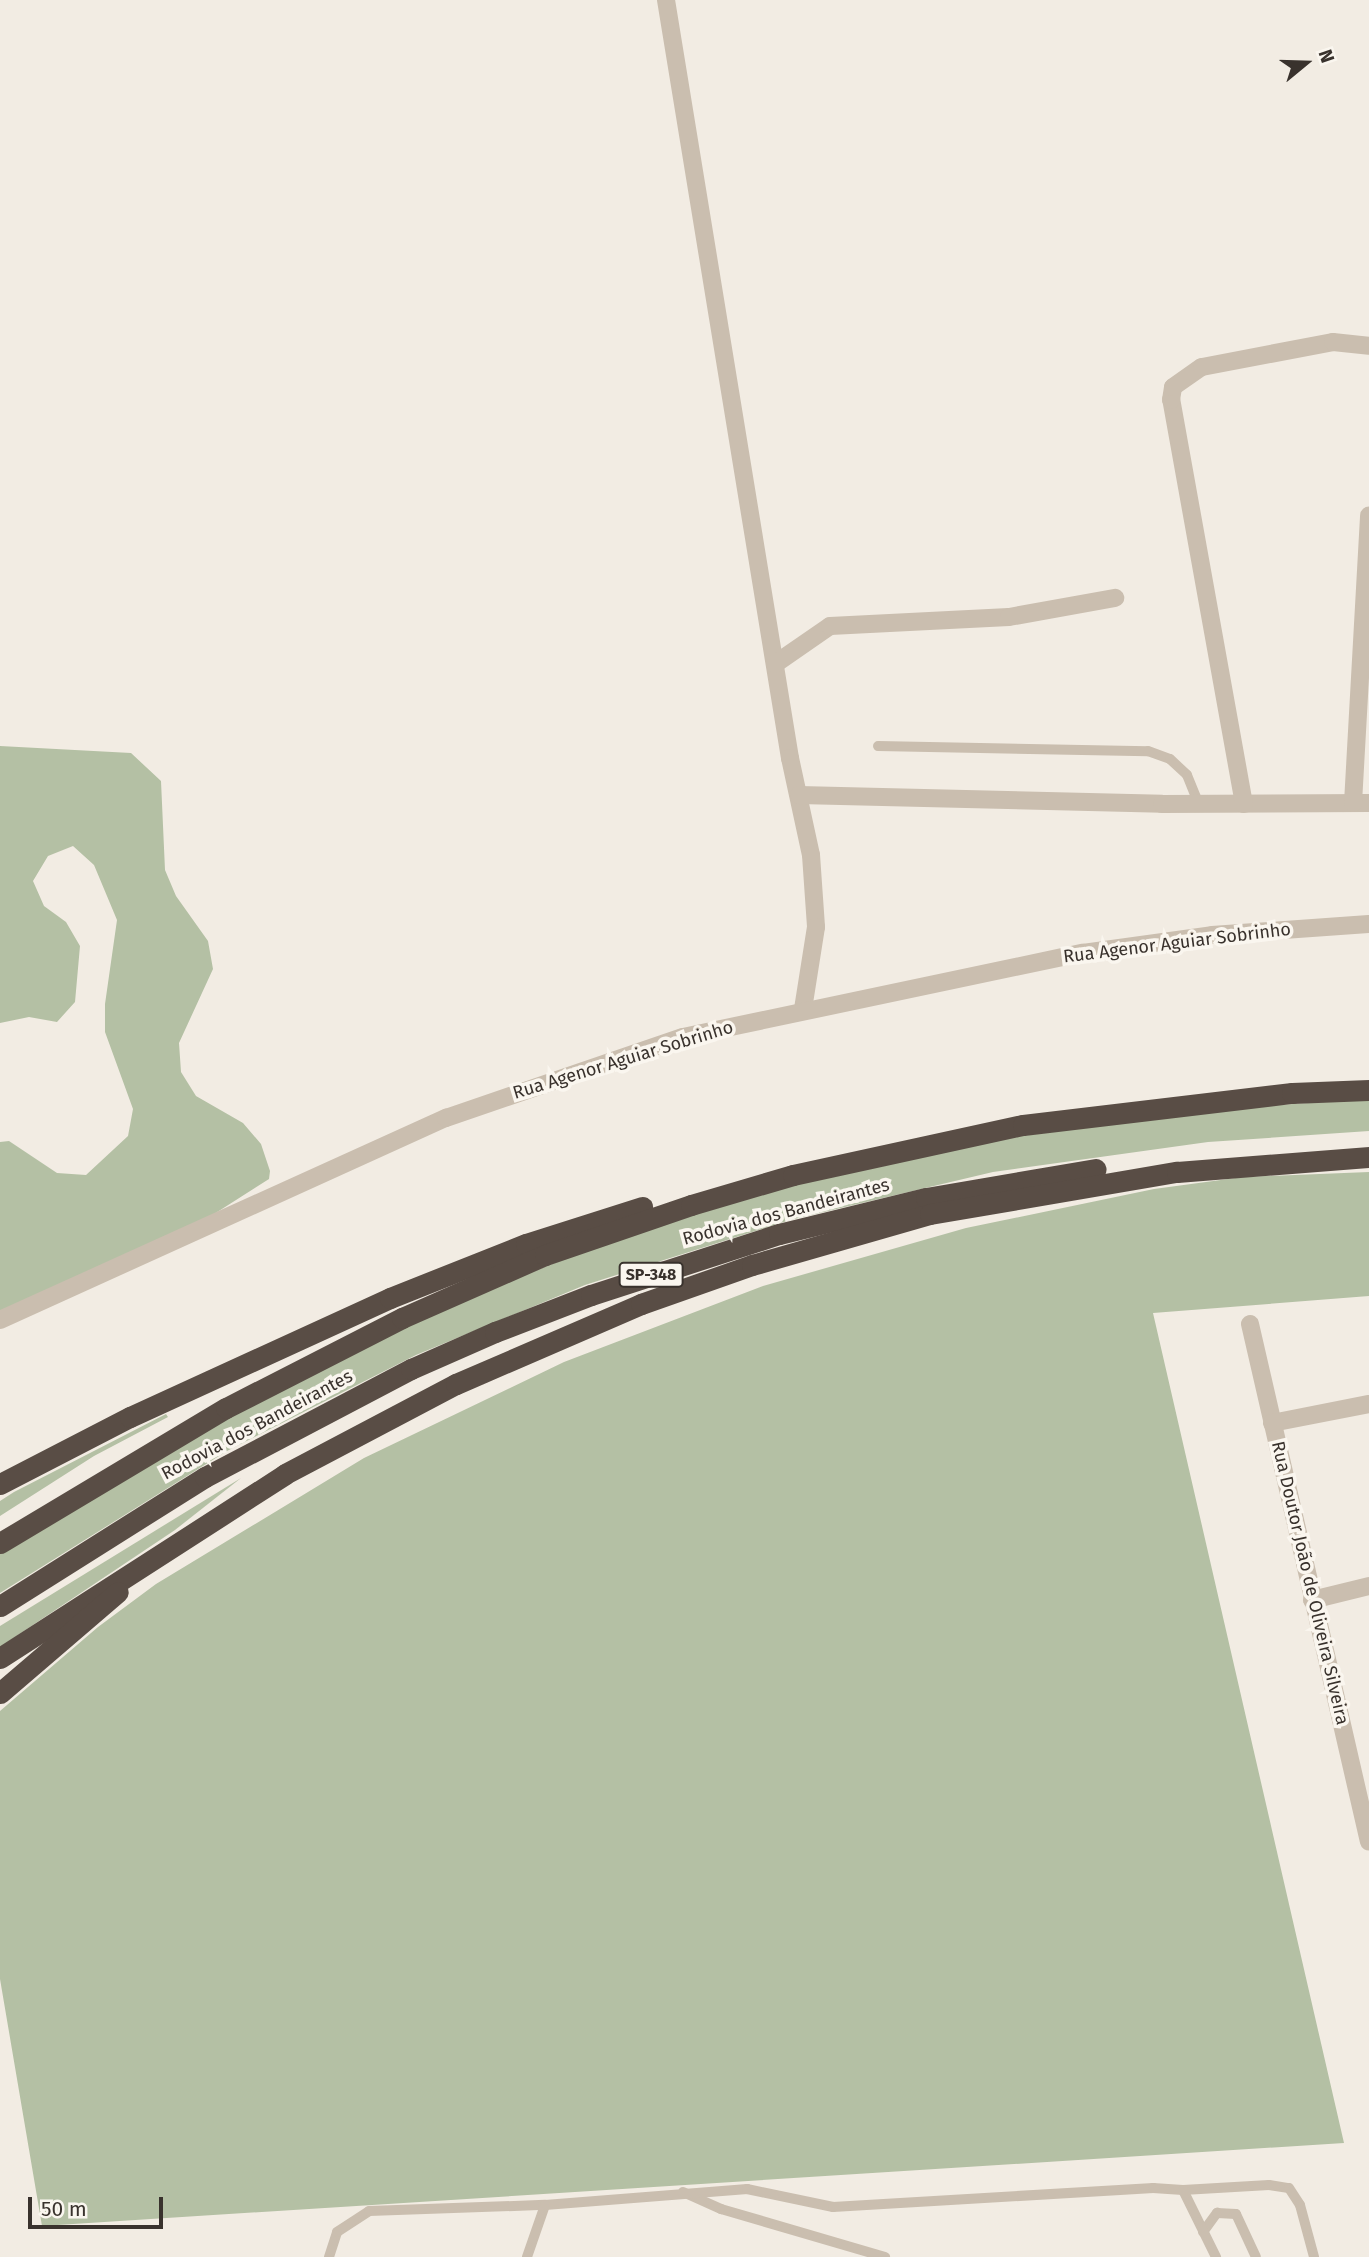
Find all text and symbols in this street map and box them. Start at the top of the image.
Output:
north arrow [1271,28,1341,98]
text: N [1313,46,1339,66]
street label: Rua Agenor Aguiar Sobrinho [1062,918,1292,968]
street label: Rua Agenor Aguiar Sobrinho [510,1016,736,1104]
street label: Rodovia dos Bandeirantes [680,1174,892,1250]
road number: SP-348 [618,1262,684,1288]
street label: Rodovia dos Bandeirantes [158,1365,356,1485]
street label: Rua Doutor João de Oliveira Silveira [1267,1439,1353,1727]
scale bar [32,2184,166,2228]
text: 50 m [41,2196,87,2222]

